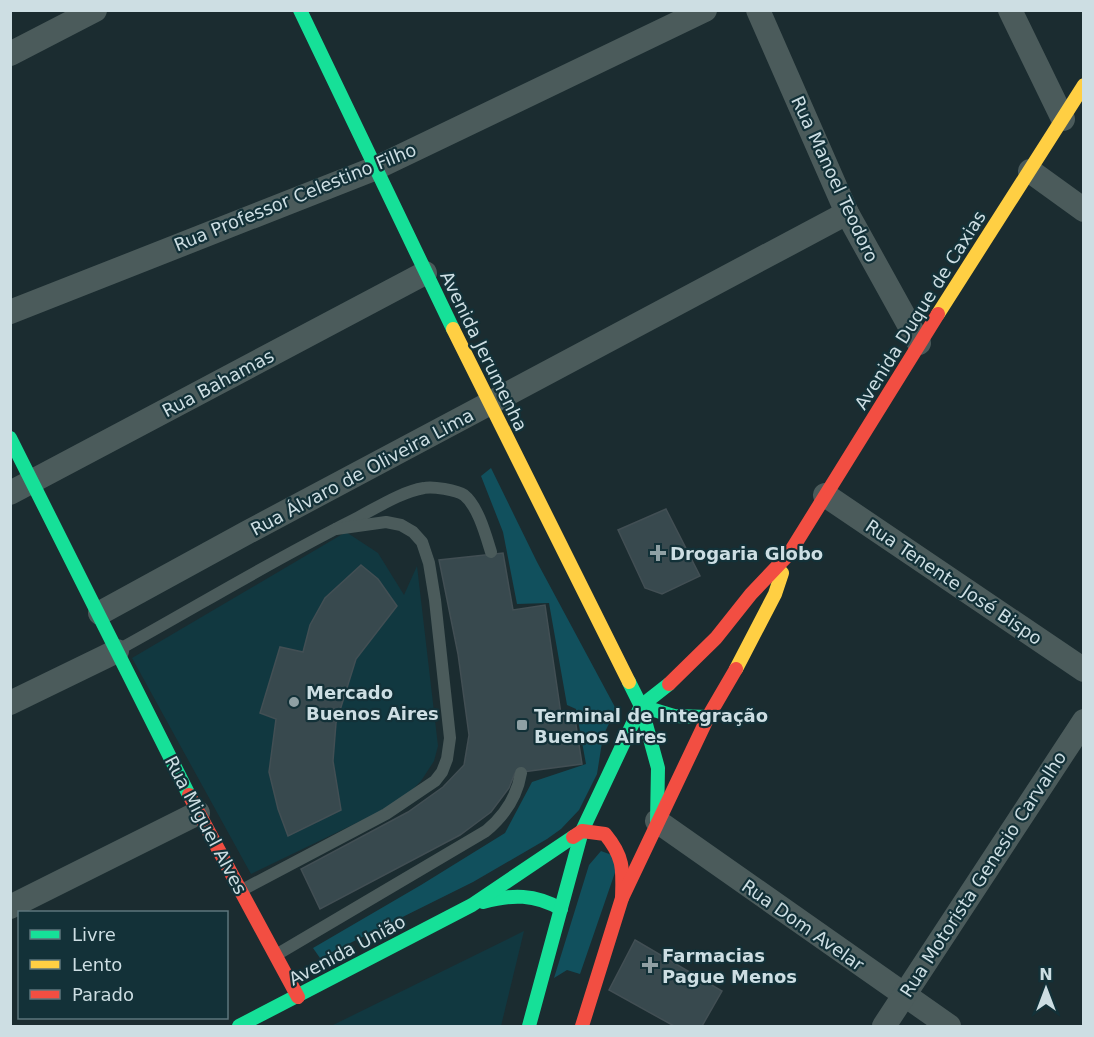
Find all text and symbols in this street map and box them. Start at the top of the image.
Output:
street label: Rua Manoel Teodoro [787,92,883,266]
street label: Rua Professor Celestino Filho [171,139,419,255]
street label: Avenida Duque de Caxias [850,207,990,413]
street label: Avenida Jerumenha [436,268,532,434]
street label: Rua Bahamas [158,345,278,421]
street label: Rua Álvaro de Oliveira Lima [247,404,477,540]
street label: Rua Tenente José Bispo [862,515,1046,649]
place label: Drogaria Globo [670,543,823,564]
marker: Drogaria Globo [651,546,665,560]
place label: Mercado Buenos Aires [306,682,439,724]
marker: Mercado Buenos Aires [287,695,301,709]
place label: Terminal de Integração Buenos Aires [534,705,768,747]
marker: Terminal de Integração Buenos Aires [515,718,529,732]
street label: Rua Motorista Genesio Carvalho [896,747,1070,1001]
street label: Rua Miguel Alves [161,752,251,898]
street label: Rua Dom Avelar [738,875,869,975]
street label: Avenida União [285,910,409,990]
legend [18,911,228,1019]
text: Livre [72,924,116,945]
place label: Farmacias Pague Menos [662,945,797,987]
text: Lento [72,954,122,975]
marker: Farmacias Pague Menos [643,958,657,972]
north arrow [1016,959,1076,1019]
text: N [1039,965,1053,984]
text: Parado [72,984,134,1005]

